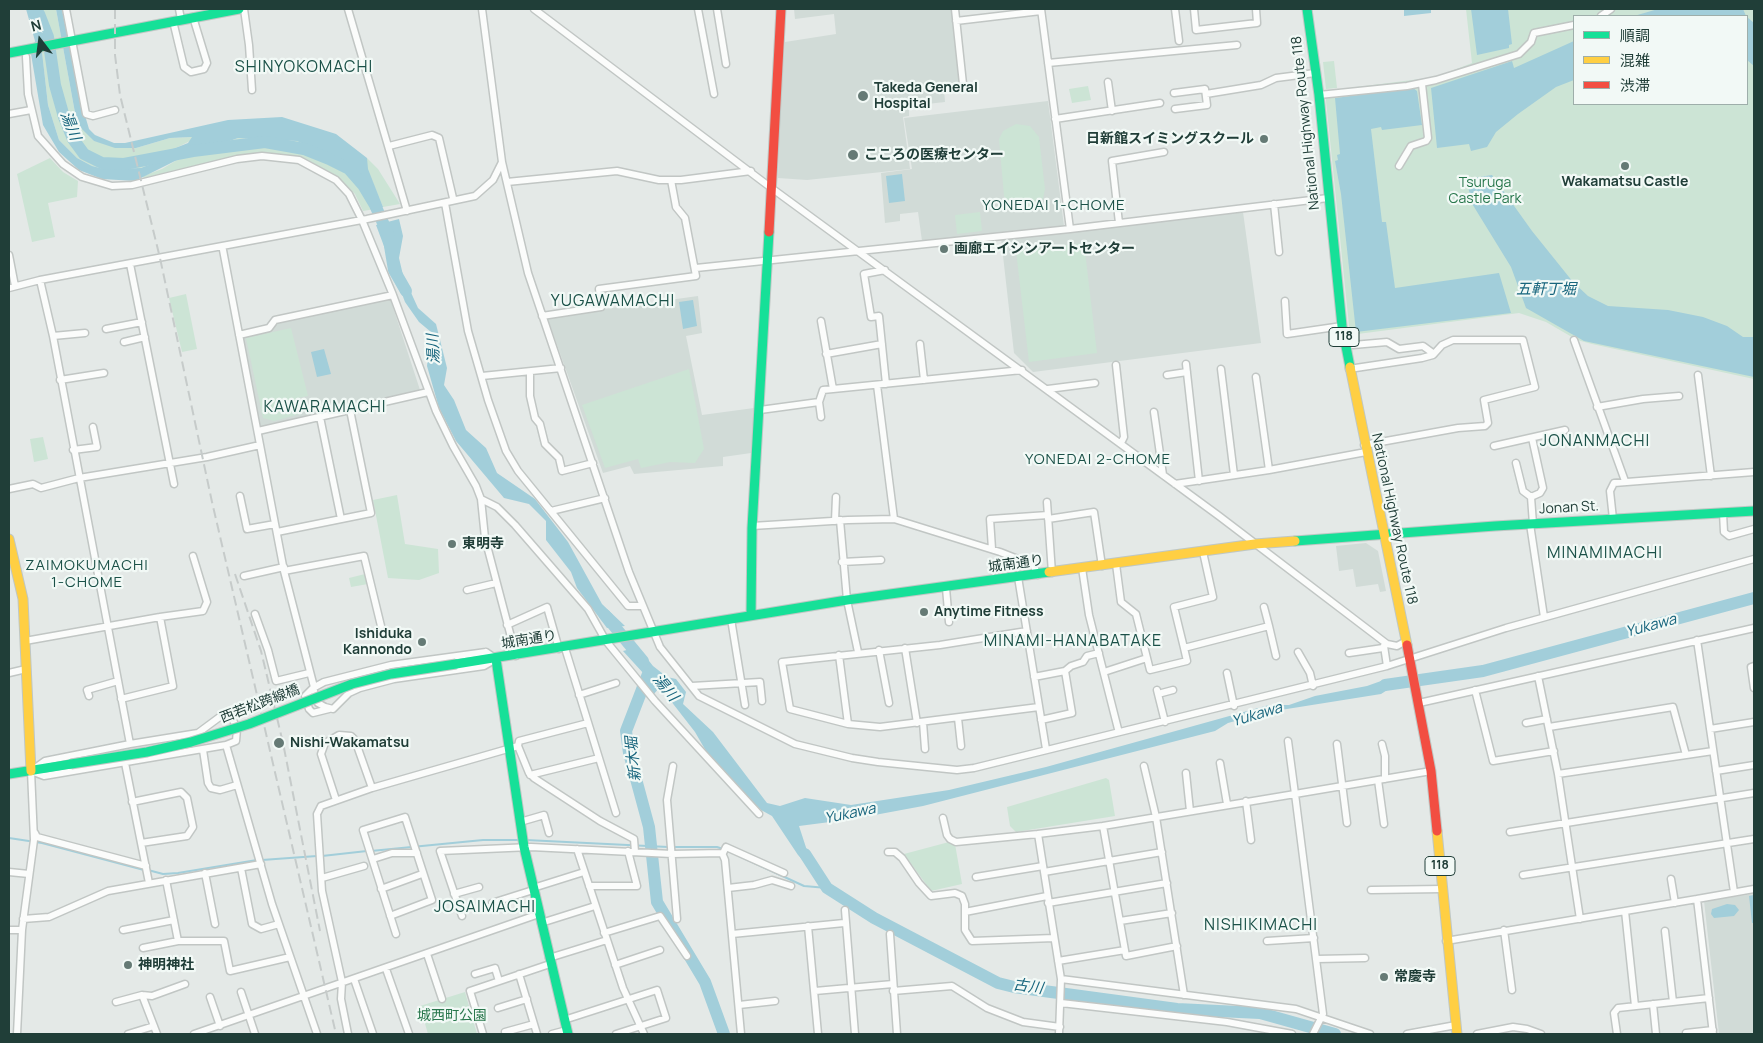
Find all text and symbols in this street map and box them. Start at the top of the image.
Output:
north arrow [15,15,65,65]
text: N [29,15,43,36]
legend [1573,15,1748,105]
text: 順調 [1620,25,1650,46]
street label: National Highway Route 118 [1289,35,1323,211]
text: 混雑 [1620,50,1650,71]
district label: SHINYOKOMACHI [233,58,375,78]
text: 渋滞 [1620,75,1650,96]
place label: Takeda General Hospital [874,80,978,112]
marker: Takeda General Hospital [856,89,870,103]
water label: 湯川 [56,109,84,143]
place label: 日新館スイミングスクール [1086,131,1254,147]
marker: 日新館スイミングスクール [1258,133,1270,145]
place label: こころの医療センター [864,147,1004,163]
marker: こころの医療センター [846,148,860,162]
marker: Wakamatsu Castle [1619,160,1631,172]
place label: Wakamatsu Castle [1562,174,1688,190]
park label: Tsuruga Castle Park [1449,175,1521,208]
district label: YONEDAI 1-CHOME [980,197,1128,215]
place label: 画廊エイシンアートセンター [954,241,1135,257]
marker: 画廊エイシンアートセンター [938,243,950,255]
water label: 五軒丁堀 [1516,281,1576,299]
district label: YUGAWAMACHI [549,292,677,312]
road number: 118 [1329,328,1359,347]
water label: 湯川 [424,334,444,364]
district label: KAWARAMACHI [262,398,388,418]
street label: National Highway Route 118 [1368,432,1420,606]
district label: JONANMACHI [1539,432,1651,452]
district label: YONEDAI 2-CHOME [1023,451,1173,469]
street label: Jonan St. [1539,498,1599,518]
place label: 東明寺 [462,536,504,552]
marker: 東明寺 [446,538,458,550]
district label: MINAMIMACHI [1546,544,1664,564]
street label: 城南通り [987,552,1045,576]
district label: ZAIMOKUMACHI 1-CHOME [24,557,150,592]
place label: Anytime Fitness [934,604,1043,620]
marker: Anytime Fitness [918,606,930,618]
water label: Yukawa [1624,611,1678,641]
place label: Ishiduka Kannondo [343,626,412,658]
street label: 城南通り [500,627,558,653]
district label: MINAMI-HANABATAKE [982,632,1164,652]
marker: Ishiduka Kannondo [416,636,428,648]
water label: 湯川 [648,671,682,705]
street label: 西若松跨線橋 [218,681,302,727]
water label: Yukawa [1230,699,1284,731]
place label: Nishi-Wakamatsu [290,735,409,751]
marker: Nishi-Wakamatsu [272,736,286,750]
water label: 新木堀 [623,736,645,782]
water label: Yukawa [823,800,877,828]
road number: 118 [1425,856,1455,876]
district label: JOSAIMACHI [433,898,537,918]
district label: NISHIKIMACHI [1203,916,1319,936]
place label: 神明神社 [138,957,194,973]
marker: 神明神社 [122,959,134,971]
place label: 常慶寺 [1394,969,1436,985]
marker: 常慶寺 [1378,971,1390,983]
water label: 古川 [1012,976,1044,998]
park label: 城西町公園 [417,1008,487,1024]

